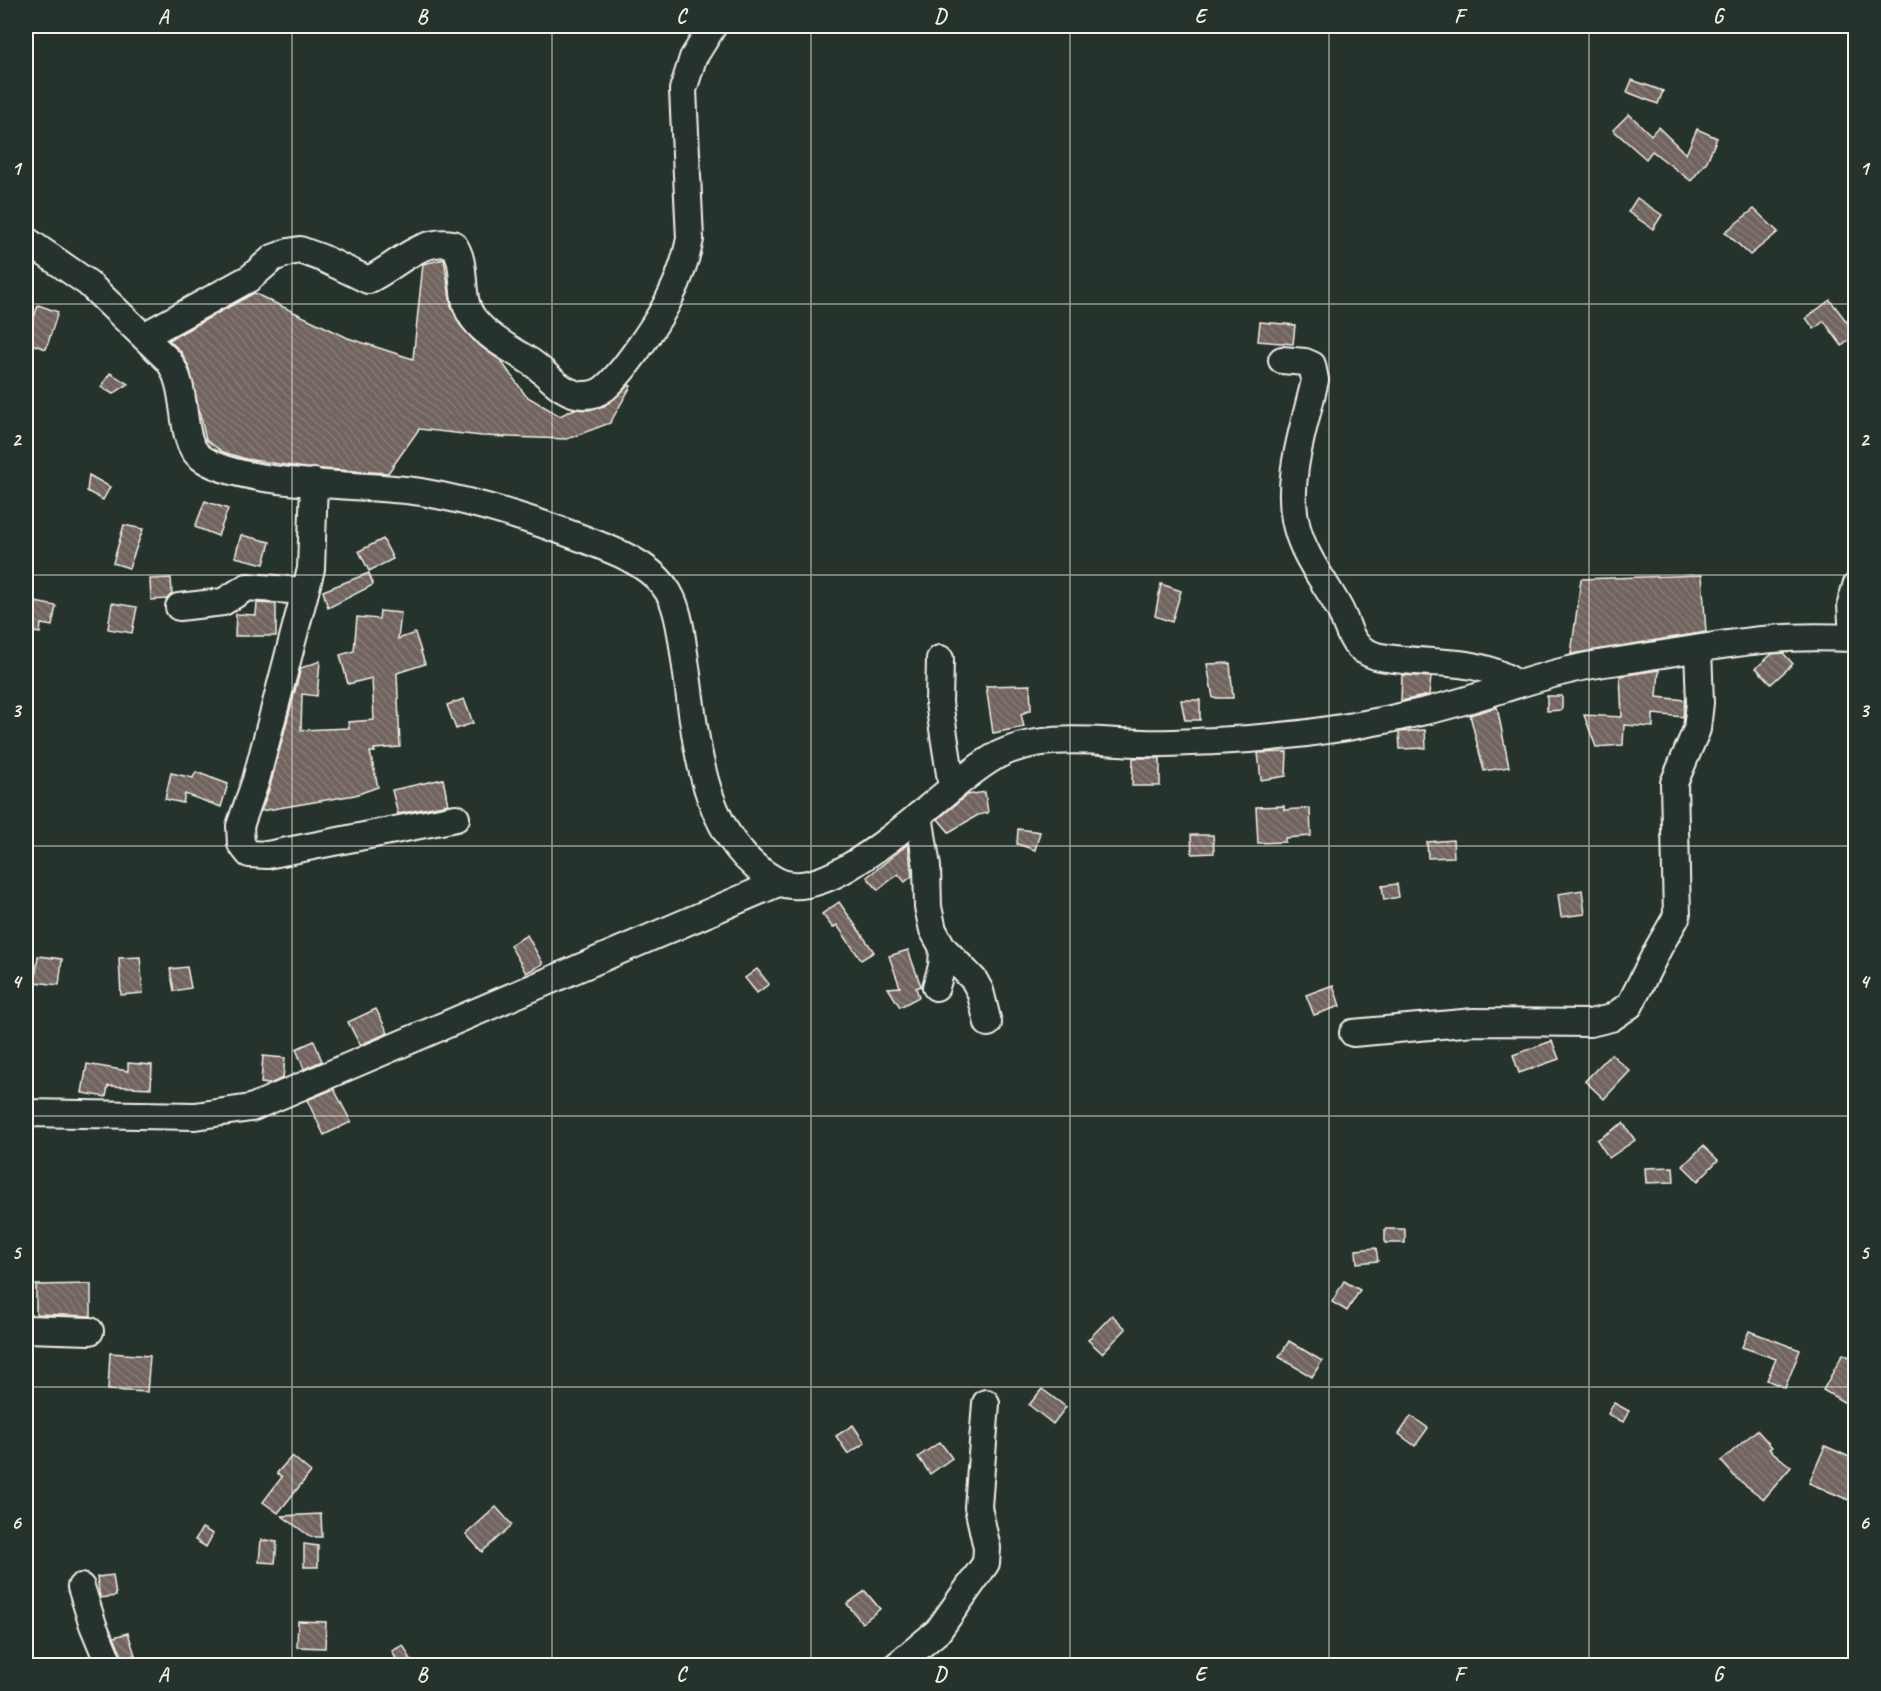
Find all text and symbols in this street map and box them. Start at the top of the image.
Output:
text: A [158,4,170,29]
text: B [417,4,429,29]
text: C [676,4,688,29]
text: D [934,4,948,29]
text: E [1195,4,1209,29]
text: F [1454,4,1468,29]
text: G [1713,4,1726,29]
text: 1 [12,156,23,181]
text: 1 [1860,156,1871,181]
text: 2 [12,427,23,452]
text: 2 [1860,427,1871,452]
text: 3 [12,698,23,723]
text: 3 [1860,698,1871,723]
text: 4 [12,969,24,994]
text: 4 [1860,969,1872,994]
text: 5 [12,1240,23,1265]
text: 5 [1860,1240,1871,1265]
text: 6 [11,1510,22,1535]
text: 6 [1859,1510,1870,1535]
text: A [158,1662,170,1687]
text: B [417,1662,429,1687]
text: C [676,1662,688,1687]
text: D [934,1662,948,1687]
text: E [1195,1662,1209,1687]
text: F [1454,1662,1468,1687]
text: G [1713,1662,1726,1687]

